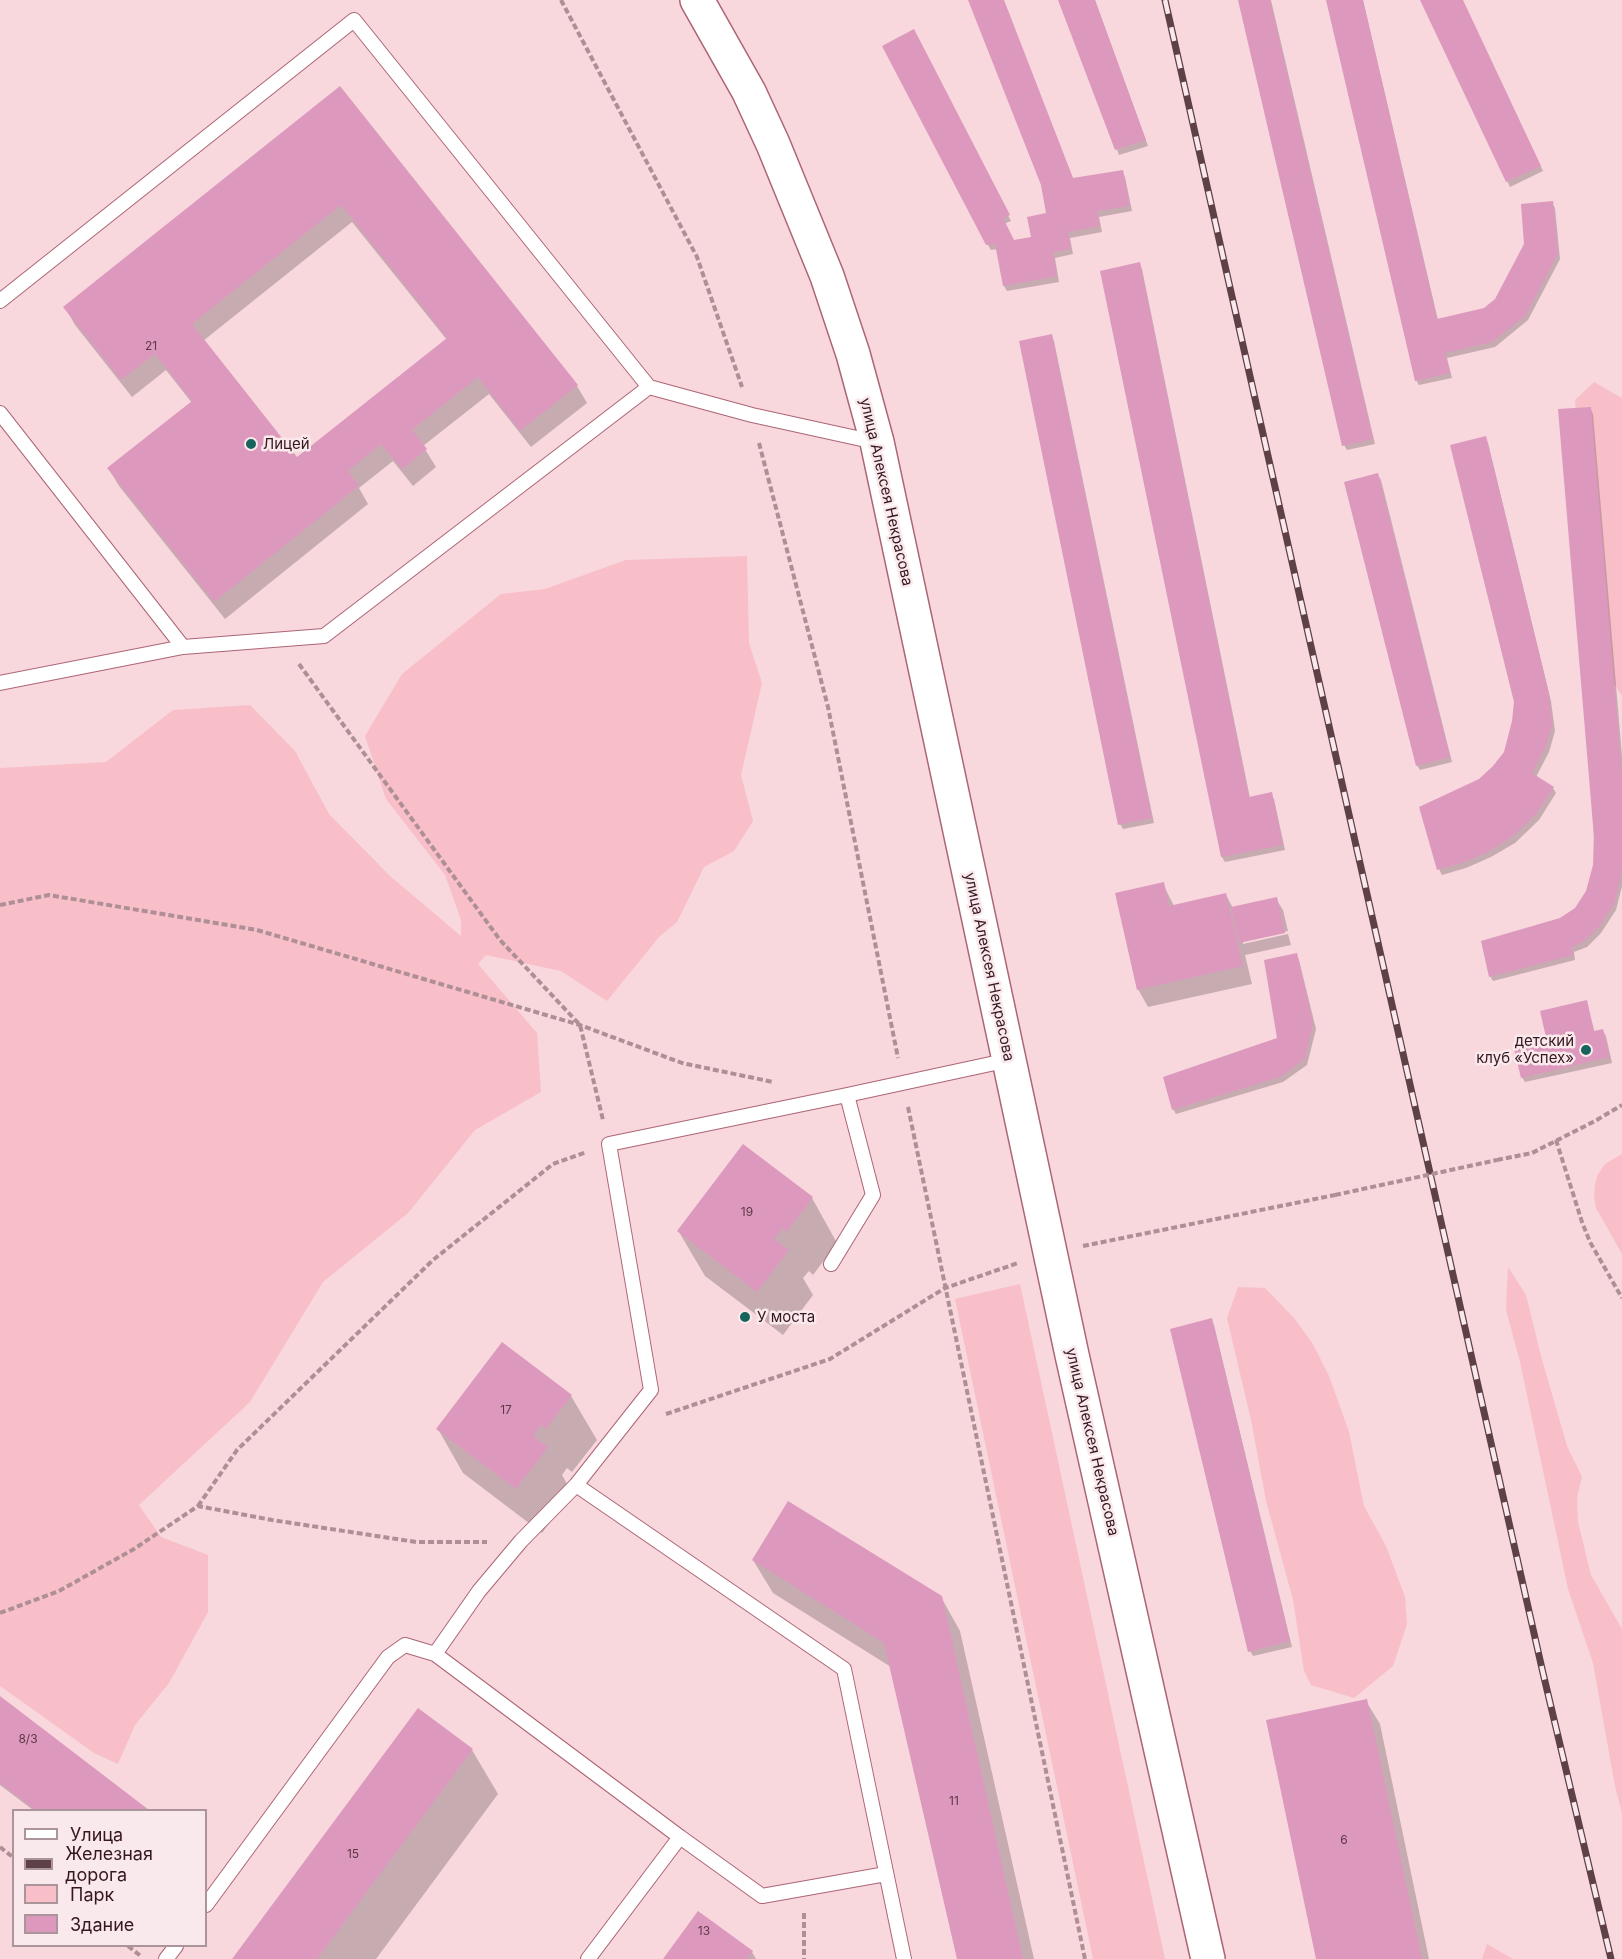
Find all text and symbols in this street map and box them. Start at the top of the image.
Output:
house number: 21 [145,339,157,353]
street label: улица Алексея Некрасова [856,396,916,588]
place label: Лицей [263,435,310,453]
marker: Лицей [244,437,258,451]
street label: улица Алексея Некрасова [960,871,1018,1063]
place label: детский клуб «Успех» [1476,1032,1574,1067]
marker: детский клуб «Успех» [1579,1043,1593,1057]
house number: 19 [741,1205,753,1219]
place label: У моста [757,1308,815,1326]
marker: У моста [738,1310,752,1324]
street label: улица Алексея Некрасова [1062,1346,1122,1538]
house number: 17 [500,1403,512,1417]
house number: 8/3 [18,1732,38,1746]
house number: 11 [949,1794,959,1808]
legend [12,1809,207,1947]
text: Улица [70,1824,123,1845]
house number: 6 [1340,1833,1348,1847]
text: Железная дорога [65,1843,153,1885]
house number: 15 [347,1847,359,1861]
text: Парк [70,1884,114,1905]
text: Здание [70,1914,134,1935]
house number: 13 [698,1924,710,1938]

